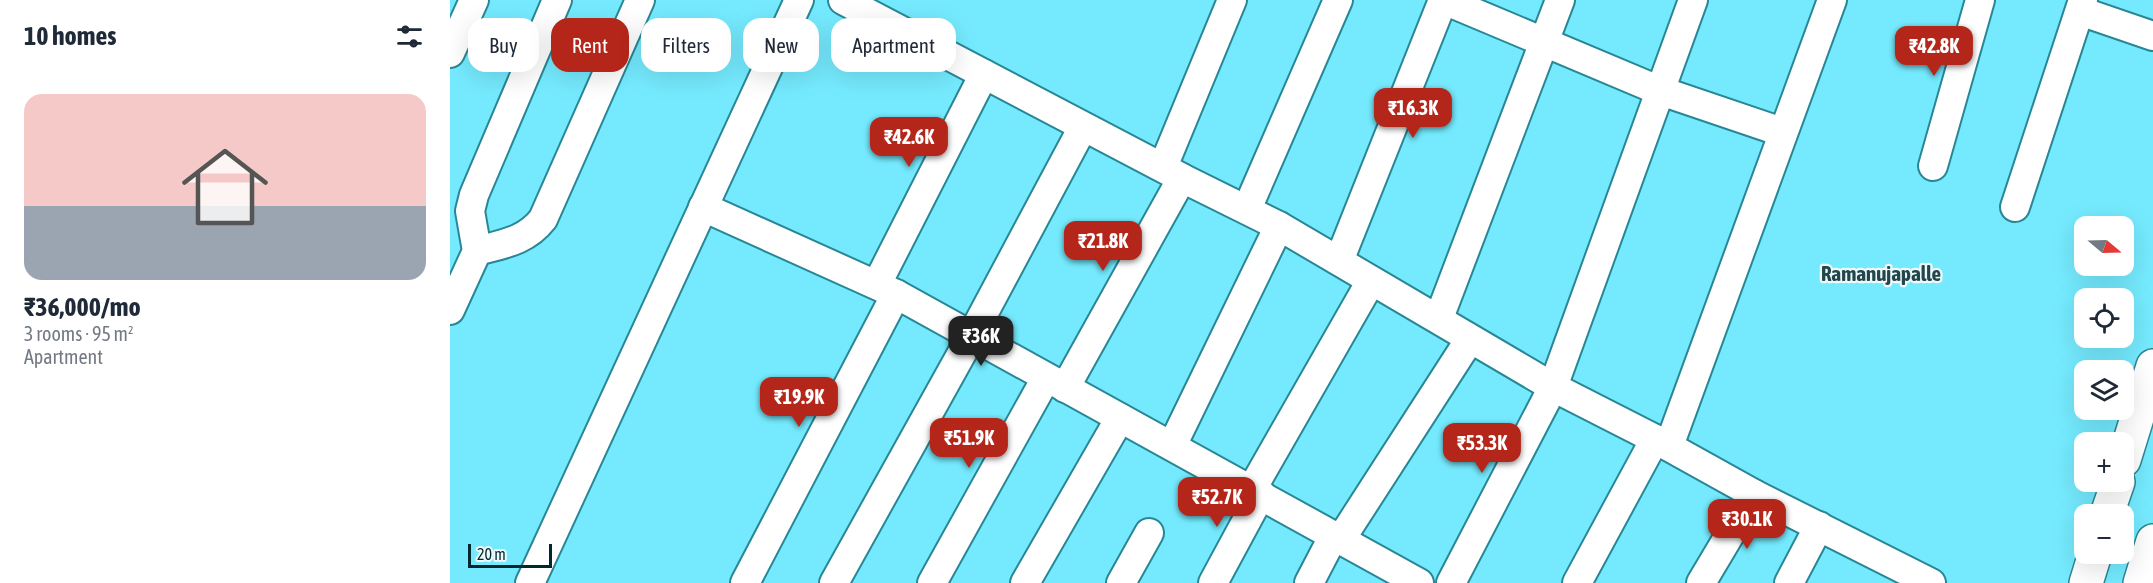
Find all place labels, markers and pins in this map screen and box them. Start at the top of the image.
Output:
pin: ₹42.8K [1885,26,1983,77]
pin: ₹16.3K [1364,88,1462,139]
pin: ₹42.6K [860,117,958,168]
pin: ₹21.8K [1054,221,1152,272]
pin: ₹36K [945,316,1017,367]
pin: ₹19.9K [750,377,848,428]
pin: ₹51.9K [920,418,1018,469]
pin: ₹53.3K [1433,423,1531,474]
pin: ₹52.7K [1168,477,1266,528]
pin: ₹30.1K [1698,499,1796,550]

